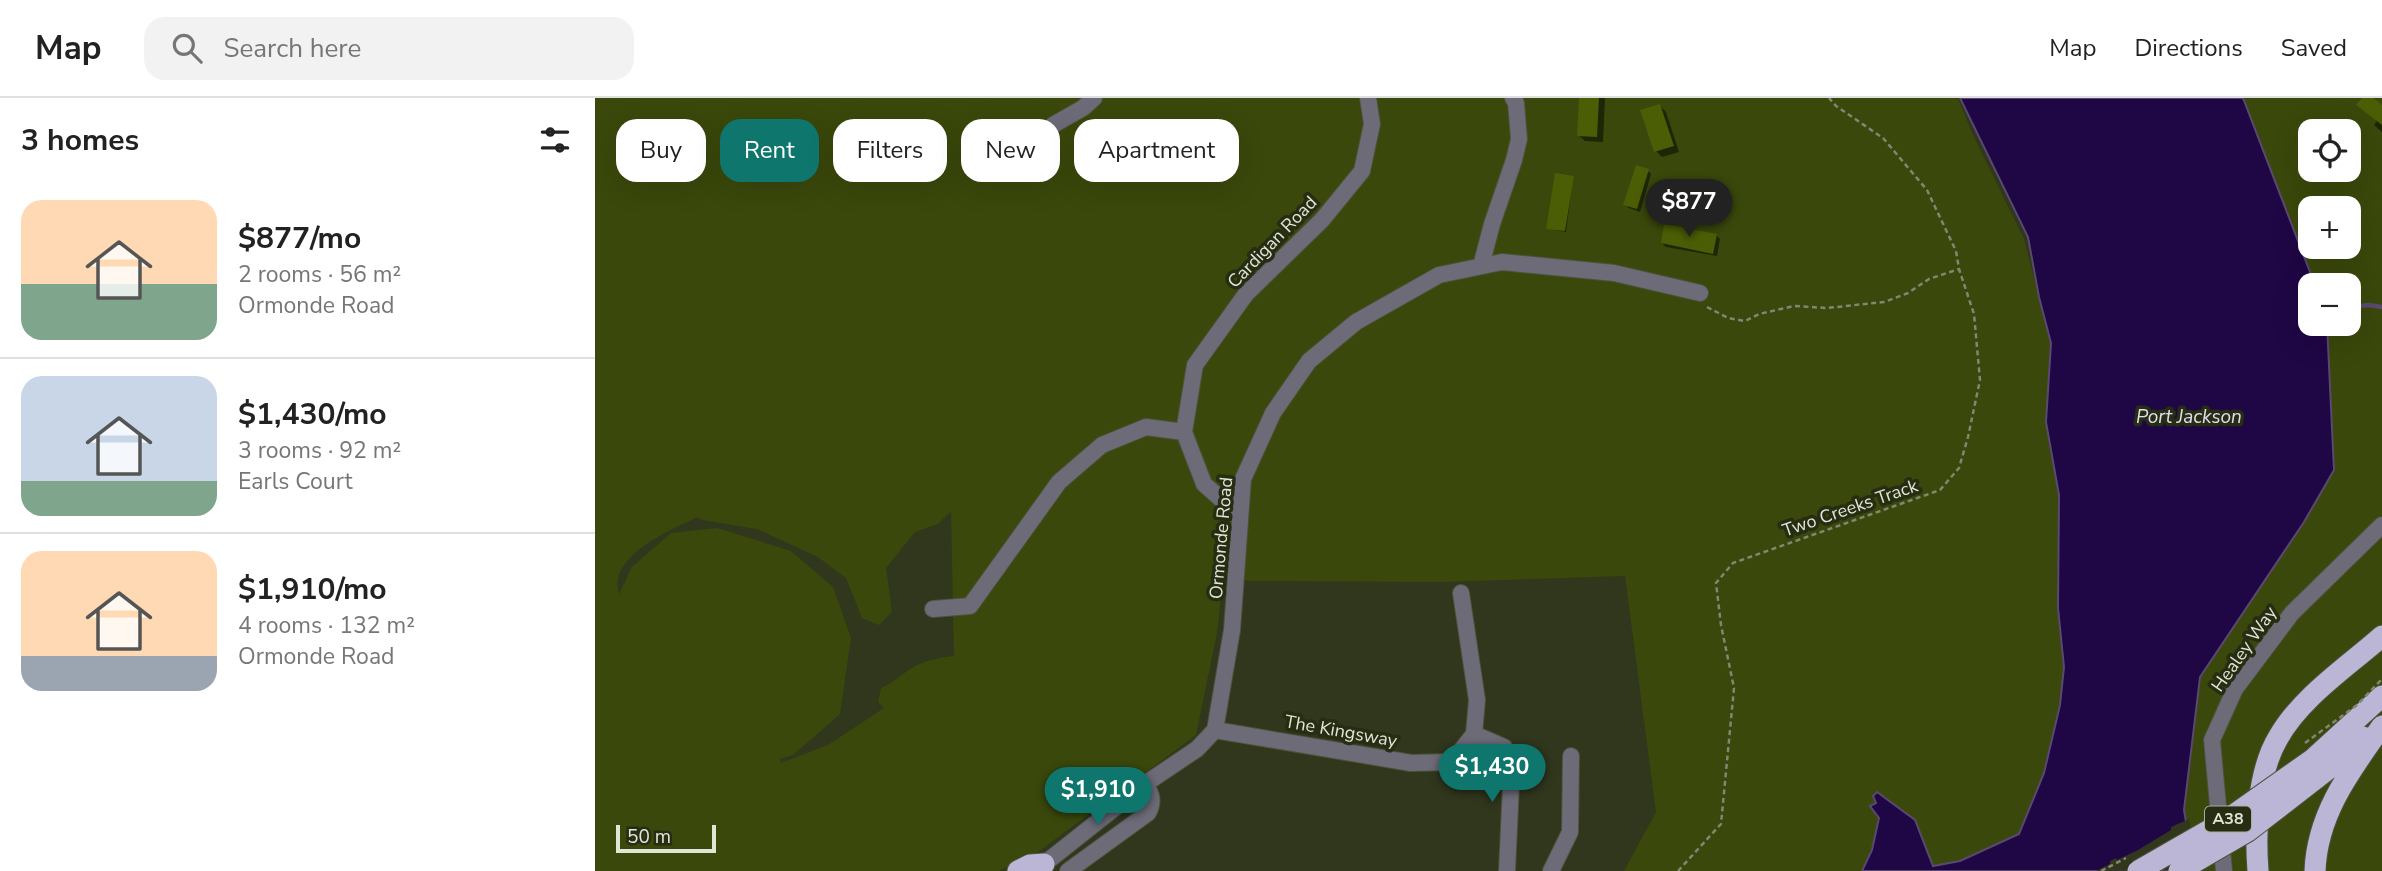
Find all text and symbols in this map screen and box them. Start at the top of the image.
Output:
search box [144,17,634,80]
text: Map [35,26,102,71]
icon: search [168,29,206,67]
text: Search here [224,31,361,66]
text: Map [2049,32,2096,64]
text: Directions [2134,32,2243,64]
text: Saved [2281,32,2347,64]
chip: Buy [616,119,706,182]
chip: Rent [720,119,819,182]
chip: Filters [833,119,947,182]
chip: New [961,119,1060,182]
chip: Apartment [1074,119,1239,182]
map controls [2298,119,2361,336]
button: locate [2298,119,2361,182]
text: 3 homes [21,120,139,161]
icon: filters [536,121,574,159]
pin: $877 [1648,180,1730,239]
text: $877 [1661,186,1717,217]
street label: Cardigan Road [1222,191,1322,293]
button: + [2298,196,2361,259]
text: $877/mo [238,218,361,259]
icon: home [77,228,161,312]
text: 2 rooms · 56 m² [238,259,401,290]
button: − [2298,273,2361,336]
text: Ormonde Road [238,290,394,321]
text: $1,430/mo [238,394,387,435]
icon: home [77,404,161,488]
water label: Port Jackson [2136,404,2242,430]
text: 3 rooms · 92 m² [238,435,401,466]
text: Earls Court [238,466,353,497]
street label: Two Creeks Track [1779,473,1922,542]
street label: Ormonde Road [1204,476,1238,600]
text: $1,910/mo [238,569,387,610]
icon: home [77,579,161,663]
street label: Healey Way [2206,601,2283,696]
text: 4 rooms · 132 m² [238,610,415,641]
text: Ormonde Road [238,641,394,672]
street label: The Kingsway [1283,709,1400,753]
pin: $1,430 [1435,744,1549,804]
text: $1,430 [1455,751,1529,782]
pin: $1,910 [1041,768,1155,827]
text: $1,910 [1061,774,1135,805]
road number: A38 [2205,806,2251,832]
scale bar [616,822,716,854]
text: 50 m [627,824,671,850]

